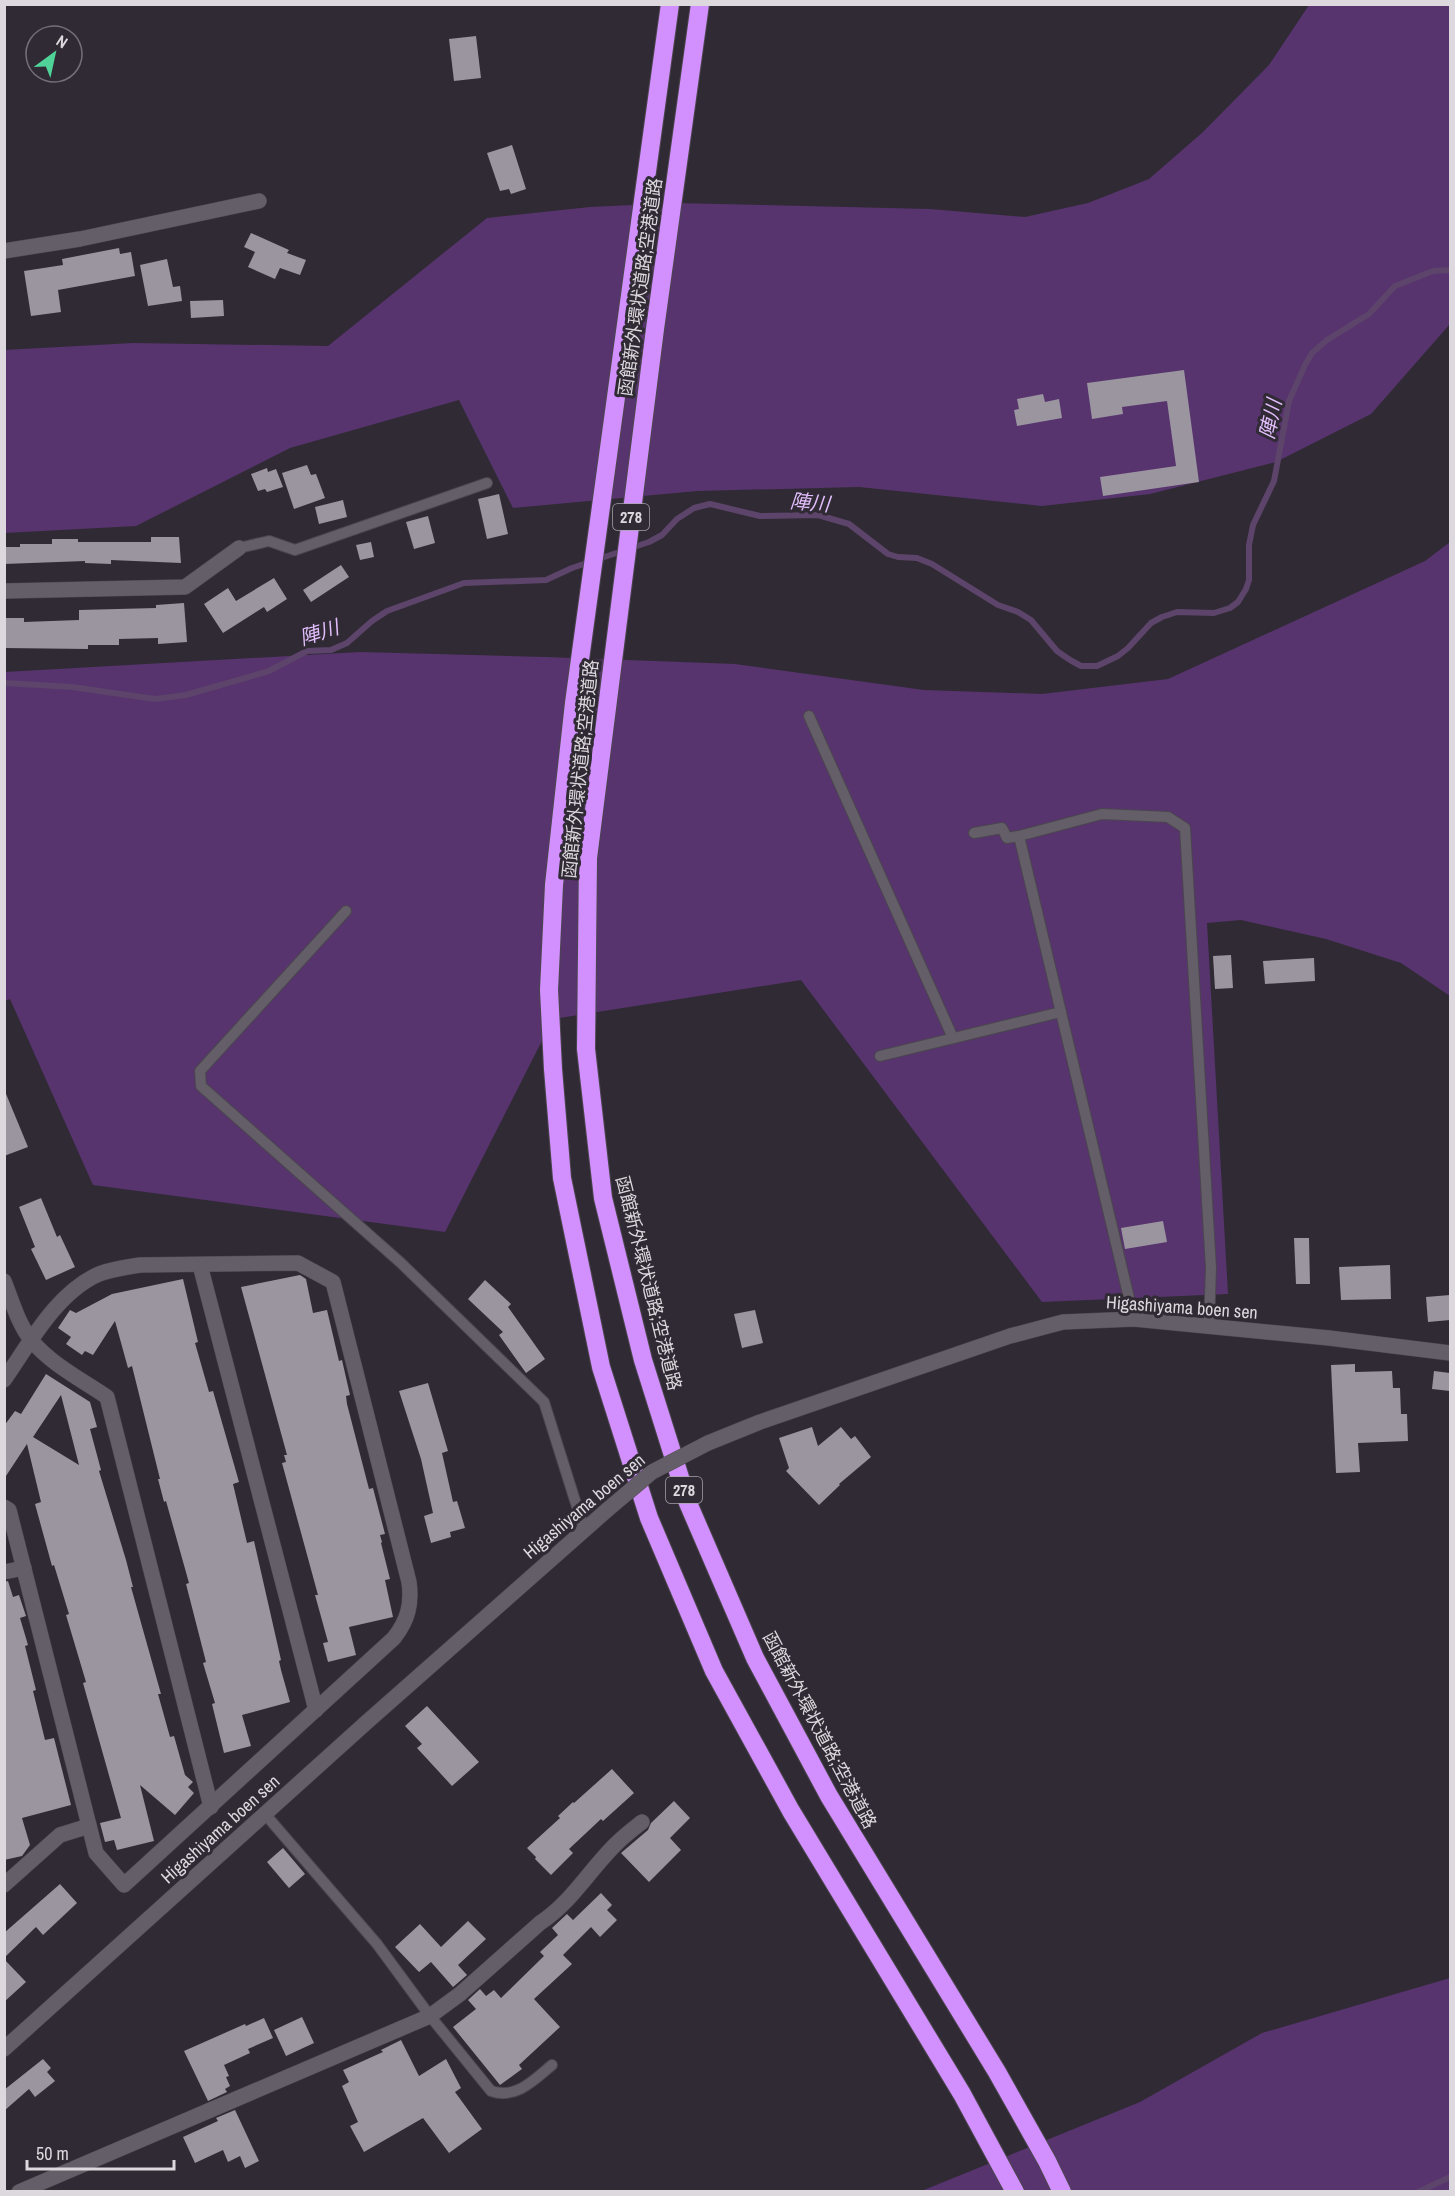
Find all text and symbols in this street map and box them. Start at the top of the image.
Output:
north arrow [24,24,84,84]
text: N [52,30,72,53]
street label: 函館新外環状道路;空港道路 [612,176,668,398]
water label: 陣川 [1253,395,1288,441]
water label: 陣川 [789,487,833,517]
road number: 278 [613,504,649,530]
water label: 陣川 [296,612,344,651]
street label: 函館新外環状道路;空港道路 [556,658,604,880]
street label: 函館新外環状道路;空港道路 [610,1173,688,1393]
street label: Higashiyama boen sen [1105,1289,1259,1325]
street label: Higashiyama boen sen [518,1448,650,1564]
road number: 278 [666,1477,702,1503]
street label: 函館新外環状道路;空港道路 [757,1627,883,1833]
street label: Higashiyama boen sen [155,1769,285,1889]
scale bar [27,2133,174,2171]
text: 50 m [36,2141,69,2166]

